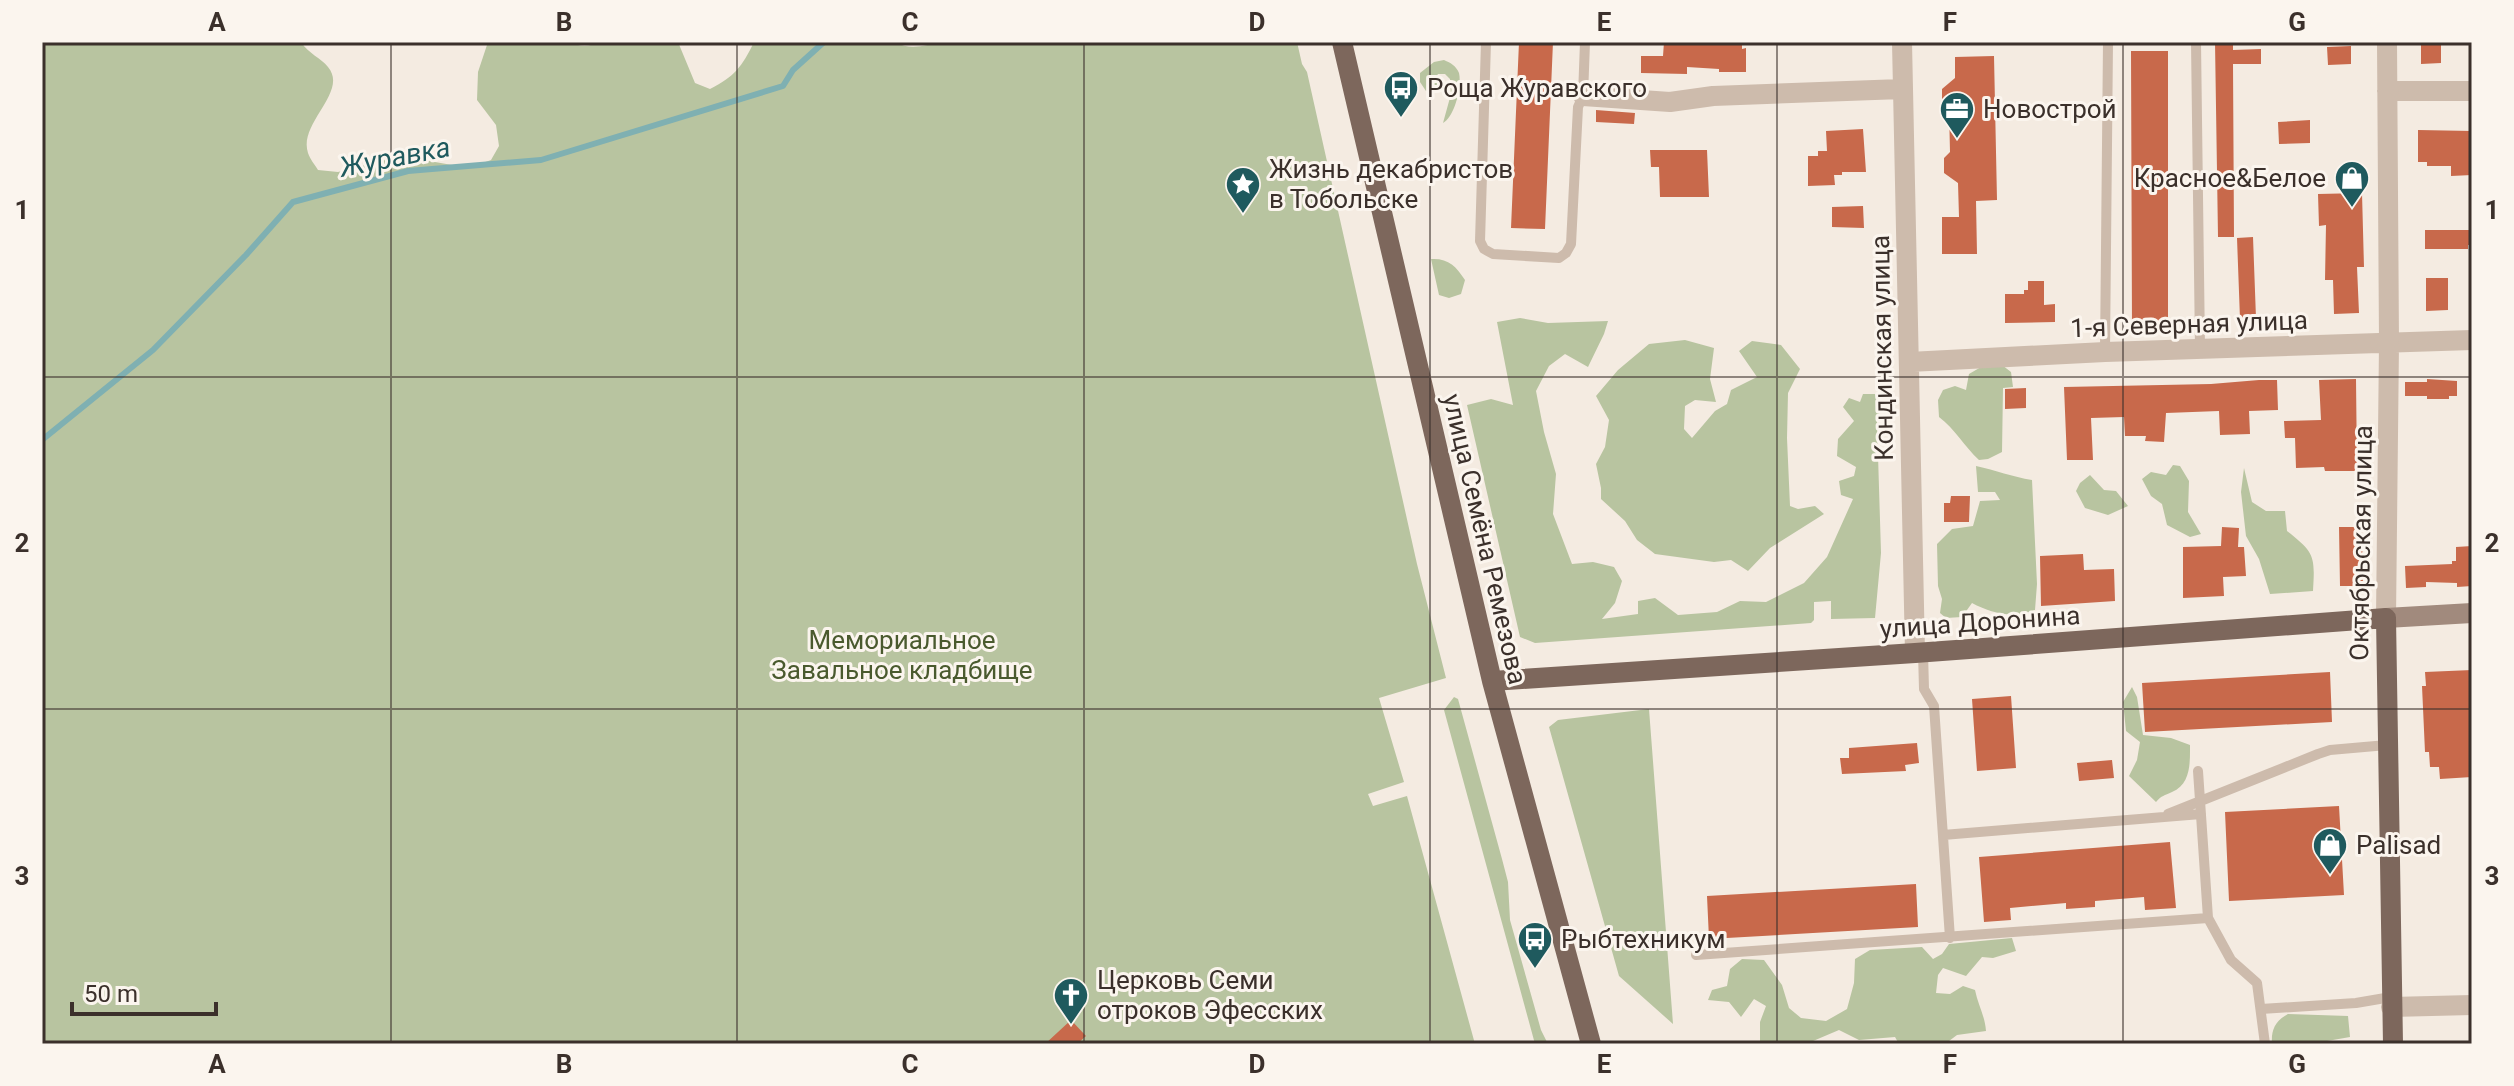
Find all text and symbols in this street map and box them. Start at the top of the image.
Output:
text: A [208,7,226,37]
text: B [556,7,572,37]
text: C [901,7,919,37]
text: D [1249,7,1265,37]
text: E [1597,7,1612,37]
text: F [1943,7,1957,37]
text: G [2288,7,2306,37]
bus stop icon: Роща Журавского [1382,69,1420,119]
place label: Роща Журавского [1427,73,1647,103]
office icon: Новострой [1938,90,1976,140]
place label: Новострой [1983,94,2117,124]
water label: Журавка [335,130,453,184]
place label: Жизнь декабристов в Тобольске [1269,154,1513,214]
shop icon: Красное&Белое [2333,159,2371,209]
place label: Красное&Белое [2134,163,2326,193]
place icon: Жизнь декабристов в Тобольске [1224,165,1262,215]
text: 1 [15,195,29,225]
text: 1 [2485,195,2499,225]
street label: Кондинская улица [1865,235,1899,461]
street label: 1-я Северная улица [2070,305,2308,343]
street label: улица Семёна Ремезова [1437,391,1533,687]
street label: Октябрьская улица [2344,425,2378,661]
text: 2 [15,528,29,558]
text: 2 [2485,528,2499,558]
street label: улица Доронина [1879,600,2081,644]
park label: Мемориальное Завальное кладбище [771,625,1033,685]
shop icon: Palisad [2311,826,2349,876]
place label: Palisad [2356,830,2441,860]
text: 3 [15,861,29,891]
text: 3 [2485,861,2499,891]
bus stop icon: Рыбтехникум [1516,920,1554,970]
place label: Рыбтехникум [1561,924,1726,954]
place label: Церковь Семи отроков Эфесских [1097,965,1323,1025]
scale bar [72,966,216,1016]
church icon: Церковь Семи отроков Эфесских [1052,976,1090,1026]
text: 50 m [84,980,138,1008]
text: A [208,1049,226,1079]
text: B [556,1049,572,1079]
text: C [901,1049,919,1079]
text: D [1249,1049,1265,1079]
text: E [1597,1049,1612,1079]
text: F [1943,1049,1957,1079]
text: G [2288,1049,2306,1079]

